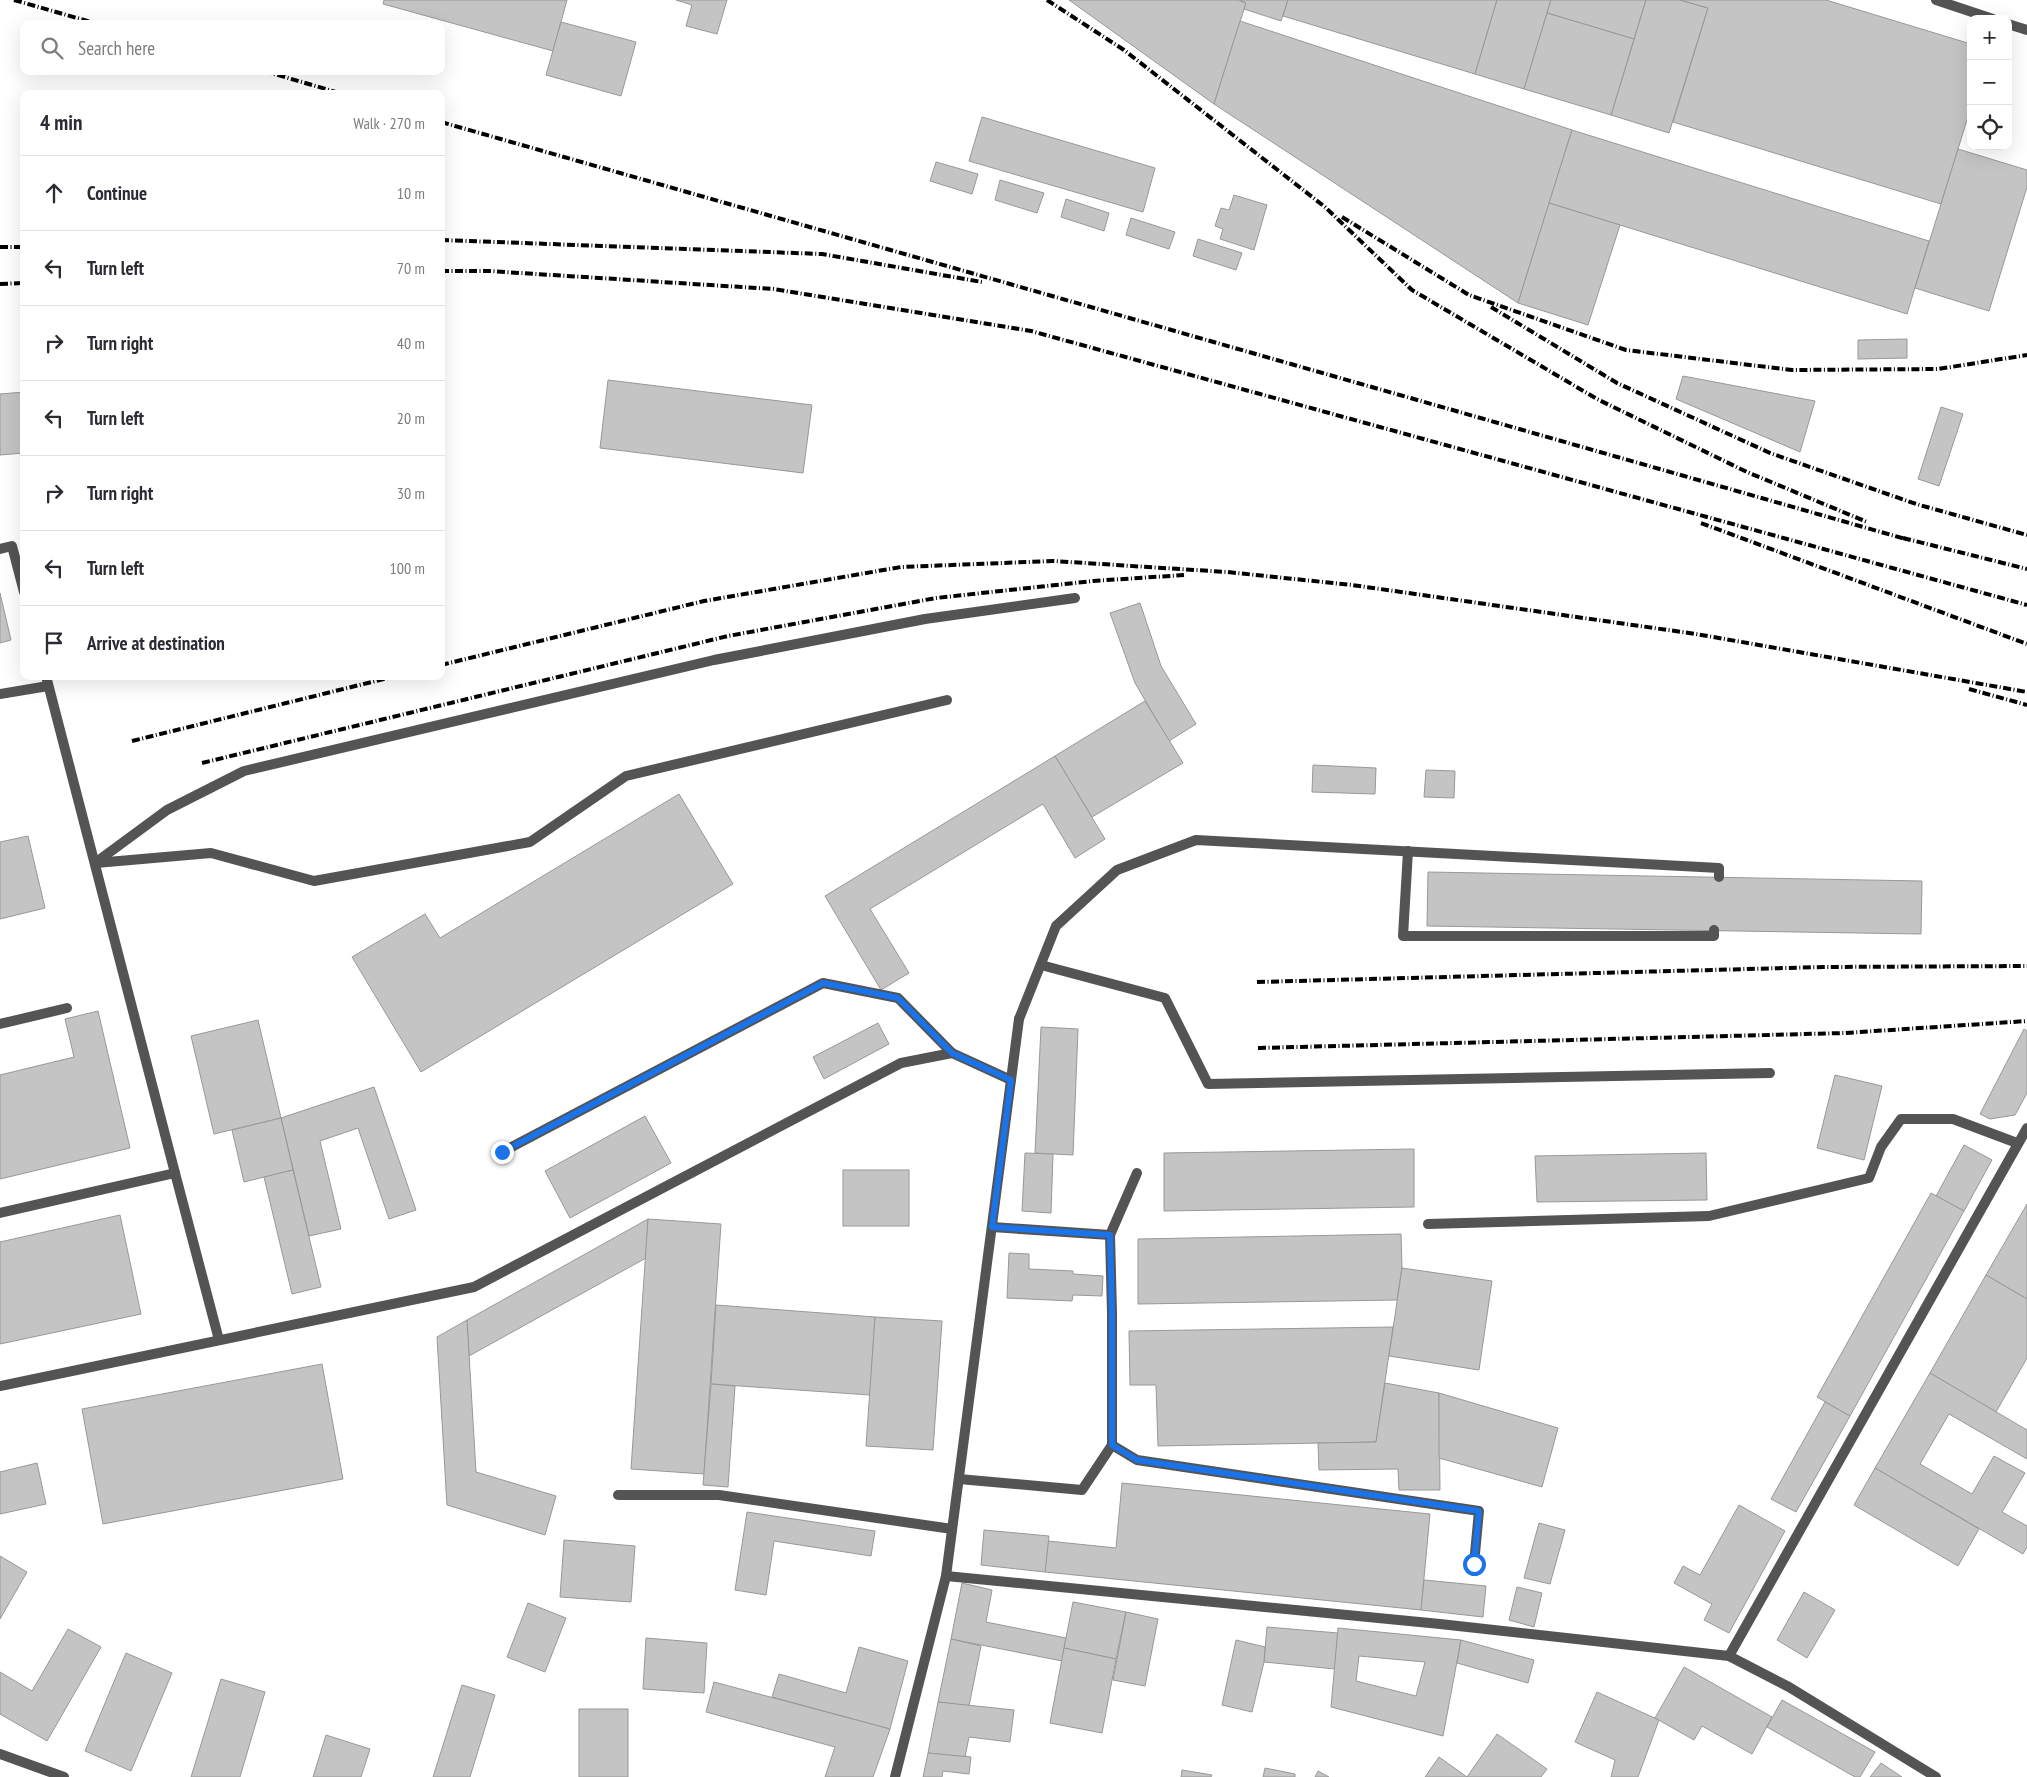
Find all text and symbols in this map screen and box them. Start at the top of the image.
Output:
map controls [1967,15,2012,150]
button: + [1967,15,2012,60]
search box [20,20,445,75]
icon: search [38,34,66,62]
text: Search here [78,36,155,60]
button: − [1967,60,2012,105]
button: locate [1967,105,2012,150]
text: 4 min [40,109,82,136]
text: Walk · 270 m [353,113,425,133]
icon: ahead [40,179,68,207]
text: Continue [87,181,147,205]
text: 10 m [397,183,425,203]
icon: left [40,254,68,282]
text: Turn left [87,256,144,280]
text: 70 m [397,258,425,278]
icon: right [40,329,68,357]
text: Turn right [87,331,153,355]
text: 40 m [397,333,425,353]
icon: left [40,404,68,432]
text: Turn left [87,406,144,430]
text: 20 m [397,408,425,428]
icon: right [40,479,68,507]
text: Turn right [87,481,153,505]
text: 30 m [397,483,425,503]
icon: left [40,554,68,582]
text: Turn left [87,556,144,580]
text: 100 m [390,558,425,578]
icon: arrive [40,629,68,657]
text: Arrive at destination [87,631,225,655]
route end [491,1141,514,1164]
route start [1463,1553,1486,1576]

